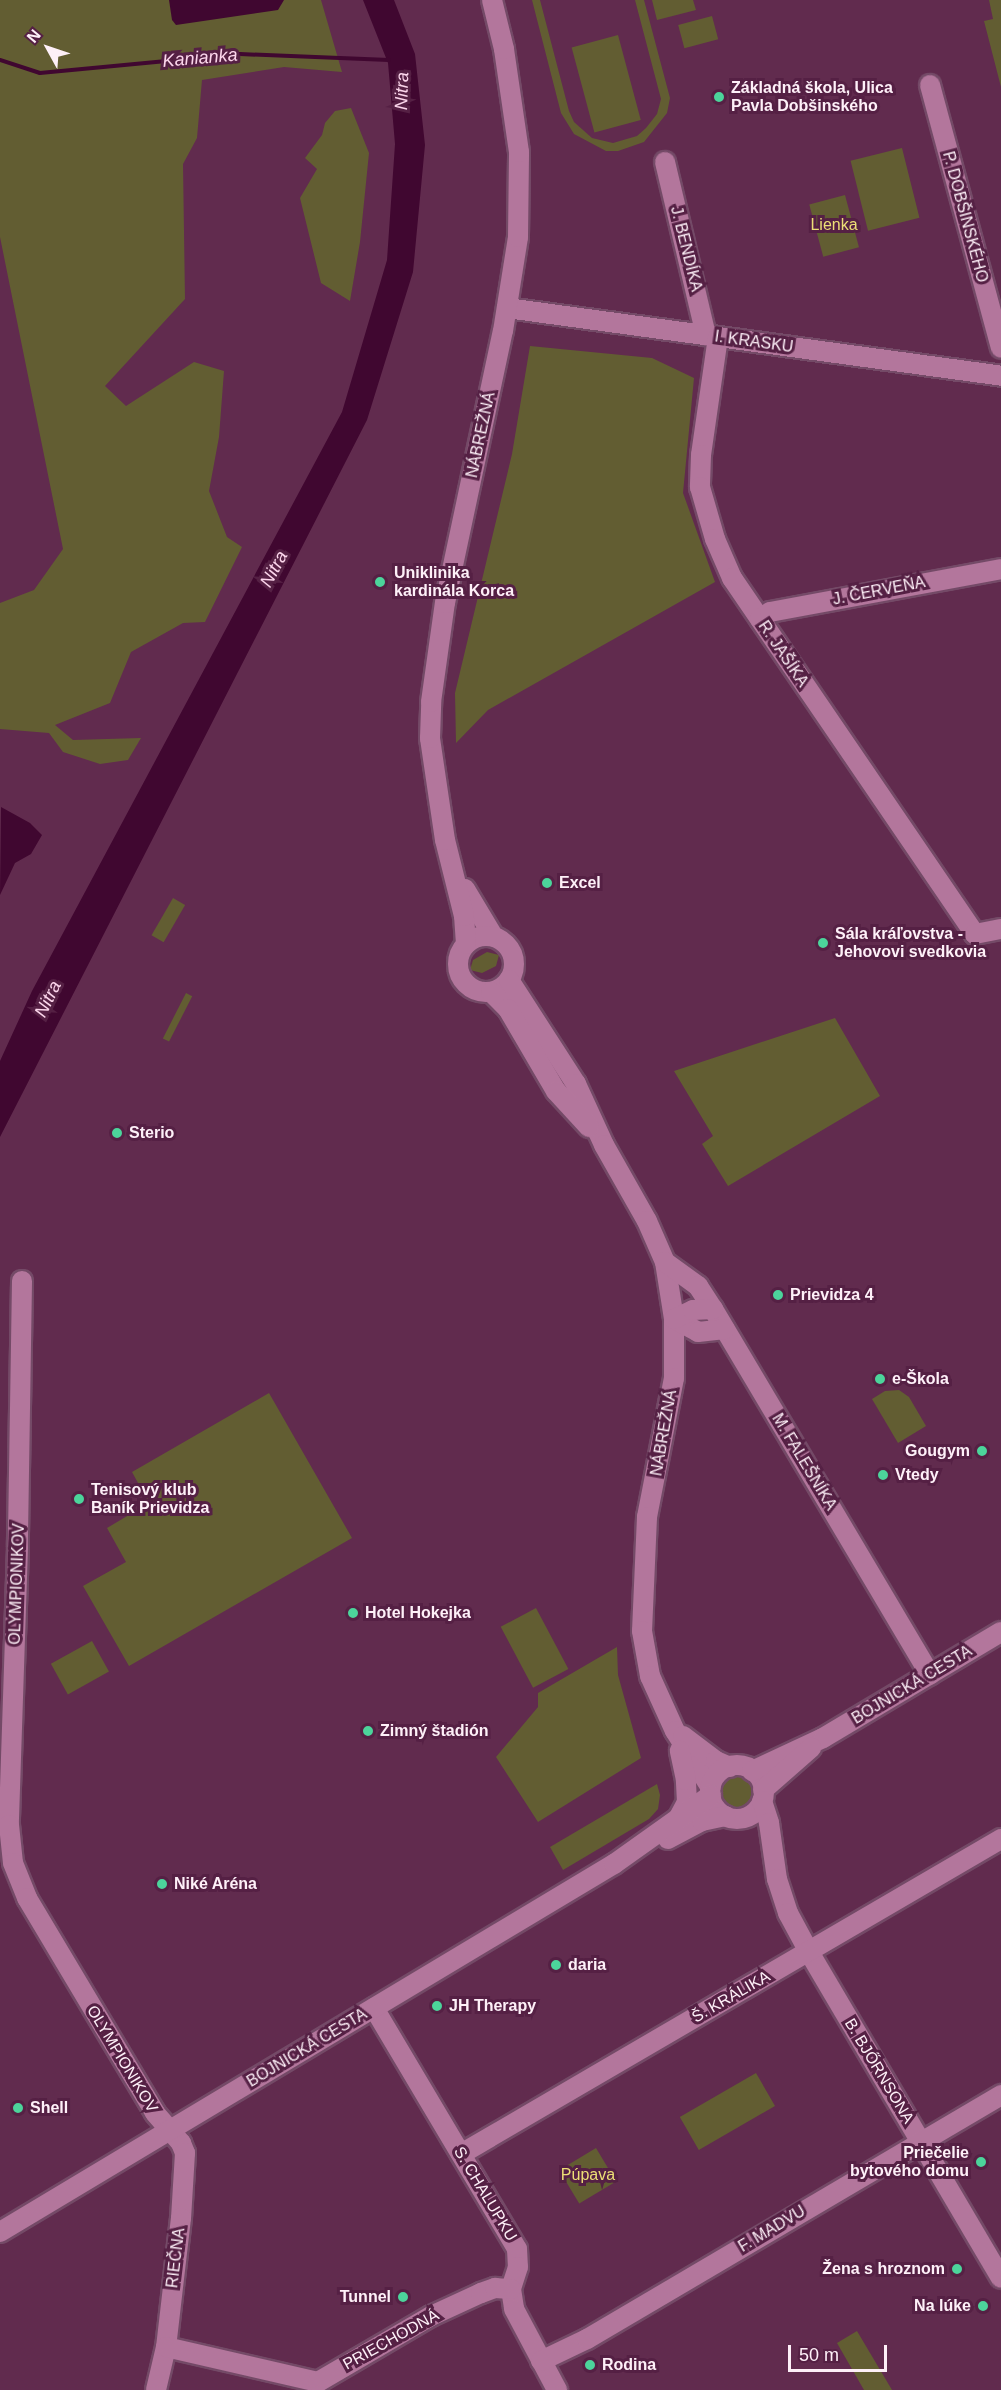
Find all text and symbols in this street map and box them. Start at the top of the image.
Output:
north arrow [18,18,78,78]
text: N [24,26,44,46]
water label: Kanianka [162,44,238,72]
water label: Nitra [391,72,413,110]
place label: Základná škola, Ulica Pavla Dobšinského [731,78,893,116]
marker: Základná škola, Ulica Pavla Dobšinského [712,90,726,104]
street label: P. DOBŠINSKÉHO [938,149,992,285]
street label: J. BENDÍKA [666,204,706,294]
park label: Lienka [810,215,858,235]
street label: I. KRASKU [713,327,795,357]
street label: NÁBREŽNÁ [463,390,499,480]
water label: Nitra [256,547,292,591]
place label: Uniklinika kardinála Korca [394,563,514,601]
marker: Uniklinika kardinála Korca [371,573,389,591]
street label: J. ČERVEŇA [831,573,927,609]
street label: R. JAŠÍKA [754,617,812,691]
place label: Excel [559,873,601,893]
marker: Excel [540,876,554,890]
place label: Sála kráľovstva - Jehovovi svedkovia [835,924,986,962]
marker: Sála kráľovstva - Jehovovi svedkovia [816,936,830,950]
water label: Nitra [30,977,66,1021]
place label: Sterio [129,1123,174,1143]
marker: Sterio [110,1126,124,1140]
place label: Prievidza 4 [790,1285,874,1305]
marker: Prievidza 4 [771,1288,785,1302]
place label: e-Škola [892,1369,949,1389]
marker: e-Škola [873,1372,887,1386]
street label: NÁBREŽNÁ [647,1388,681,1478]
street label: M. FALEŠNÍKA [768,1410,840,1514]
place label: Gougym [905,1441,970,1461]
marker: Gougym [975,1444,989,1458]
place label: Vtedy [895,1465,939,1485]
marker: Vtedy [876,1468,890,1482]
place label: Tenisový klub Baník Prievidza [91,1480,209,1518]
marker: Tenisový klub Baník Prievidza [72,1492,86,1506]
street label: OLYMPIONIKOV [5,1523,29,1645]
place label: Hotel Hokejka [365,1603,471,1623]
marker: Hotel Hokejka [346,1606,360,1620]
street label: BOJNICKÁ CESTA [849,1642,975,1728]
place label: Zimný štadión [380,1721,488,1741]
marker: Zimný štadión [361,1724,375,1738]
place label: Niké Aréna [174,1874,258,1894]
marker: Niké Aréna [155,1877,169,1891]
place label: daria [568,1955,606,1975]
marker: daria [549,1958,563,1972]
street label: Š. KRÁLIKA [688,1967,774,2027]
place label: JH Therapy [449,1996,536,2016]
marker: JH Therapy [430,1999,444,2013]
street label: OLYMPIONIKOV [82,2002,162,2116]
street label: BOJNICKÁ CESTA [244,2005,370,2091]
street label: B. BJŐRNSONA [840,2015,918,2127]
place label: Shell [30,2098,68,2118]
marker: Shell [11,2101,25,2115]
street label: S. CHALUPKU [449,2143,521,2245]
place label: Priečelie bytového domu [850,2143,969,2181]
marker: Priečelie bytového domu [974,2155,988,2169]
park label: Púpava [561,2165,615,2185]
street label: F. MADVU [735,2202,809,2256]
street label: RIEČNA [163,2227,189,2289]
place label: Žena s hroznom [822,2259,945,2279]
marker: Žena s hroznom [950,2262,964,2276]
place label: Tunnel [340,2287,391,2307]
marker: Tunnel [396,2290,410,2304]
place label: Na lúke [914,2296,971,2316]
marker: Na lúke [976,2299,990,2313]
street label: PRIECHODNÁ [340,2306,442,2374]
scale bar [791,2333,890,2371]
text: 50 m [799,2345,839,2365]
place label: Rodina [602,2355,656,2375]
marker: Rodina [583,2358,597,2372]

